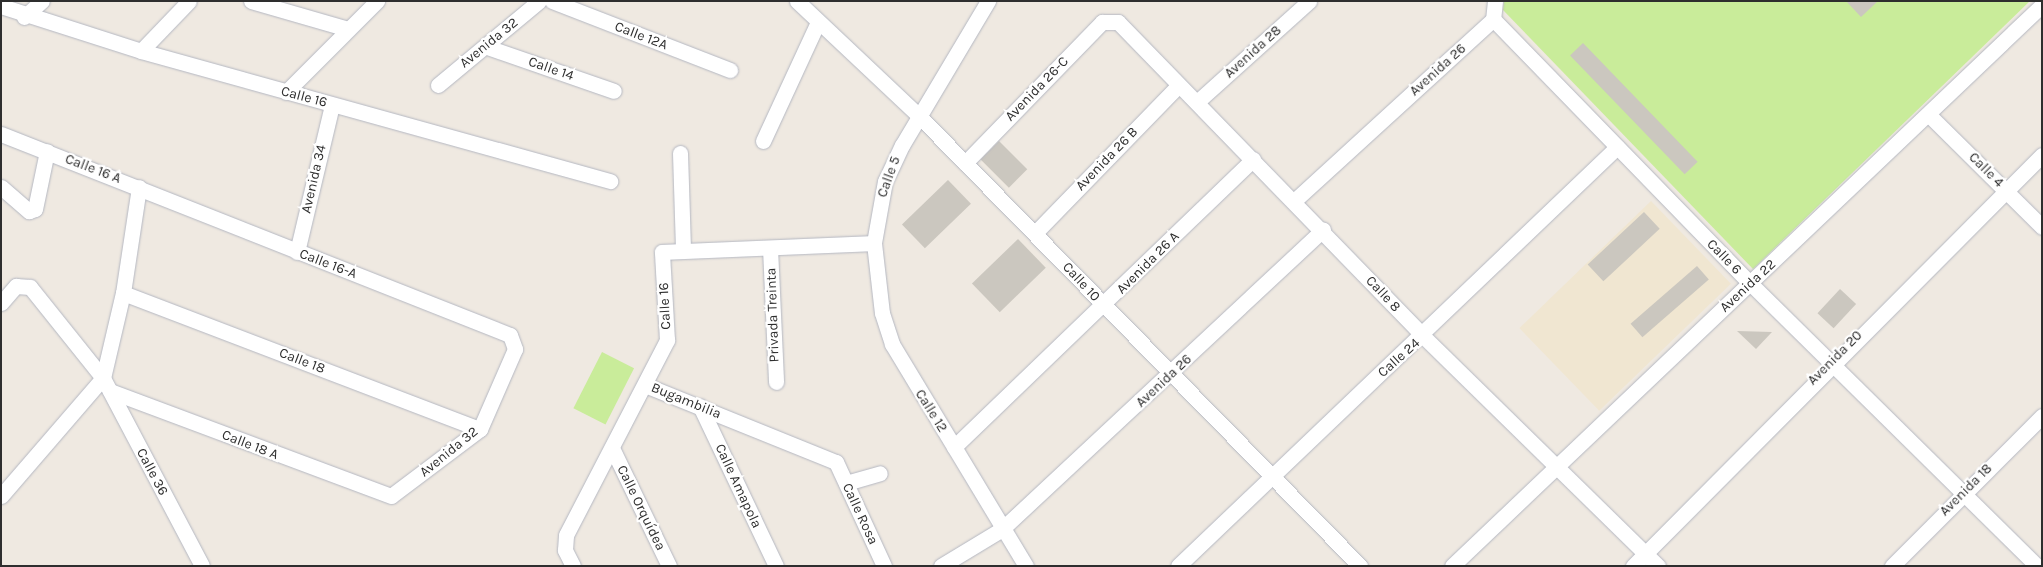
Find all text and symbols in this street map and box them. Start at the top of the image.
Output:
street label: Avenida 32 [456,14,522,72]
street label: Calle 12A [612,18,670,54]
street label: Avenida 28 [1221,22,1285,82]
street label: Avenida 26 [1406,40,1470,100]
street label: Calle 14 [526,53,576,85]
street label: Avenida 26-C [1002,53,1072,125]
street label: Calle 16 [279,83,329,111]
street label: Avenida 26 B [1072,124,1142,194]
street label: Avenida 34 [298,143,330,215]
street label: Calle 4 [1965,149,2007,191]
street label: Calle 16 A [63,151,123,187]
street label: Calle 5 [874,154,904,200]
street label: Avenida 26 A [1113,228,1183,298]
street label: Calle 6 [1703,236,1745,278]
street label: Calle 16-A [297,245,359,283]
street label: Avenida 22 [1717,256,1779,316]
street label: Calle 10 [1059,259,1103,305]
street label: Privada Treinta [763,267,783,363]
street label: Calle 8 [1362,272,1404,316]
street label: Calle 16 [655,282,675,330]
street label: Avenida 20 [1804,327,1866,389]
street label: Calle 24 [1375,335,1423,381]
street label: Calle 18 [277,345,327,377]
street label: Avenida 26 [1133,351,1195,411]
street label: Bugambilia [648,379,724,423]
street label: Calle 12 [911,386,951,436]
street label: Avenida 32 [416,423,482,481]
street label: Calle 18 A [219,427,281,463]
street label: Calle Amapola [711,441,765,531]
street label: Calle 36 [133,446,171,498]
street label: Avenida 18 [1936,460,1996,520]
street label: Calle Orquídea [613,463,669,553]
street label: Calle Rosa [838,481,882,547]

